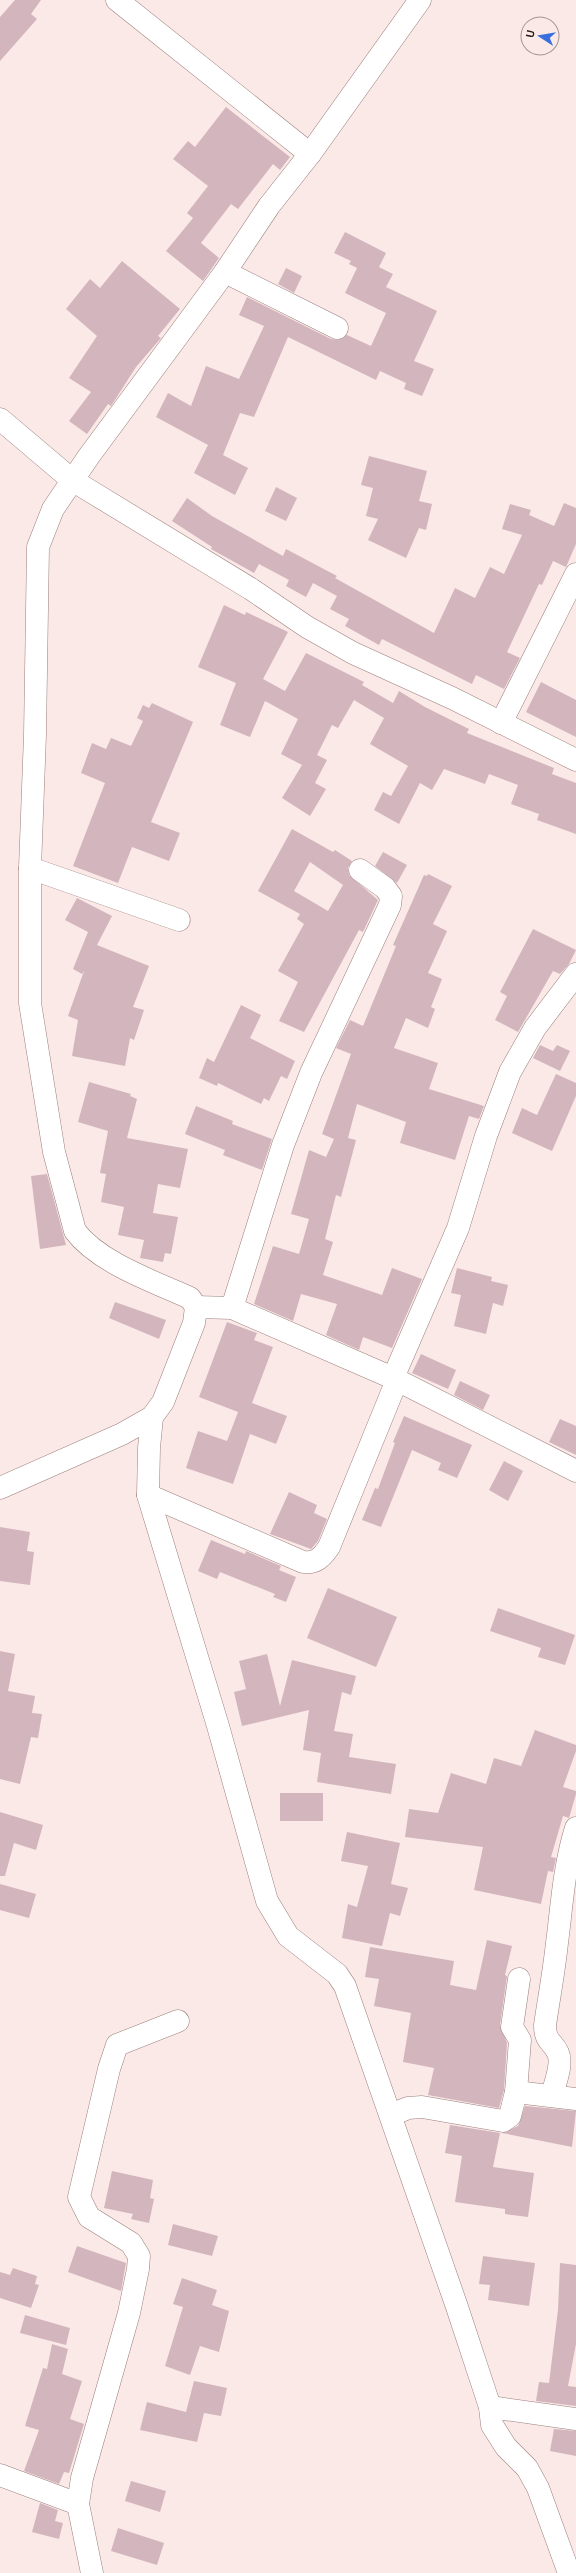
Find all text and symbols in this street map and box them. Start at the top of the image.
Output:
north arrow [520,16,560,56]
text: U [523,29,538,39]

